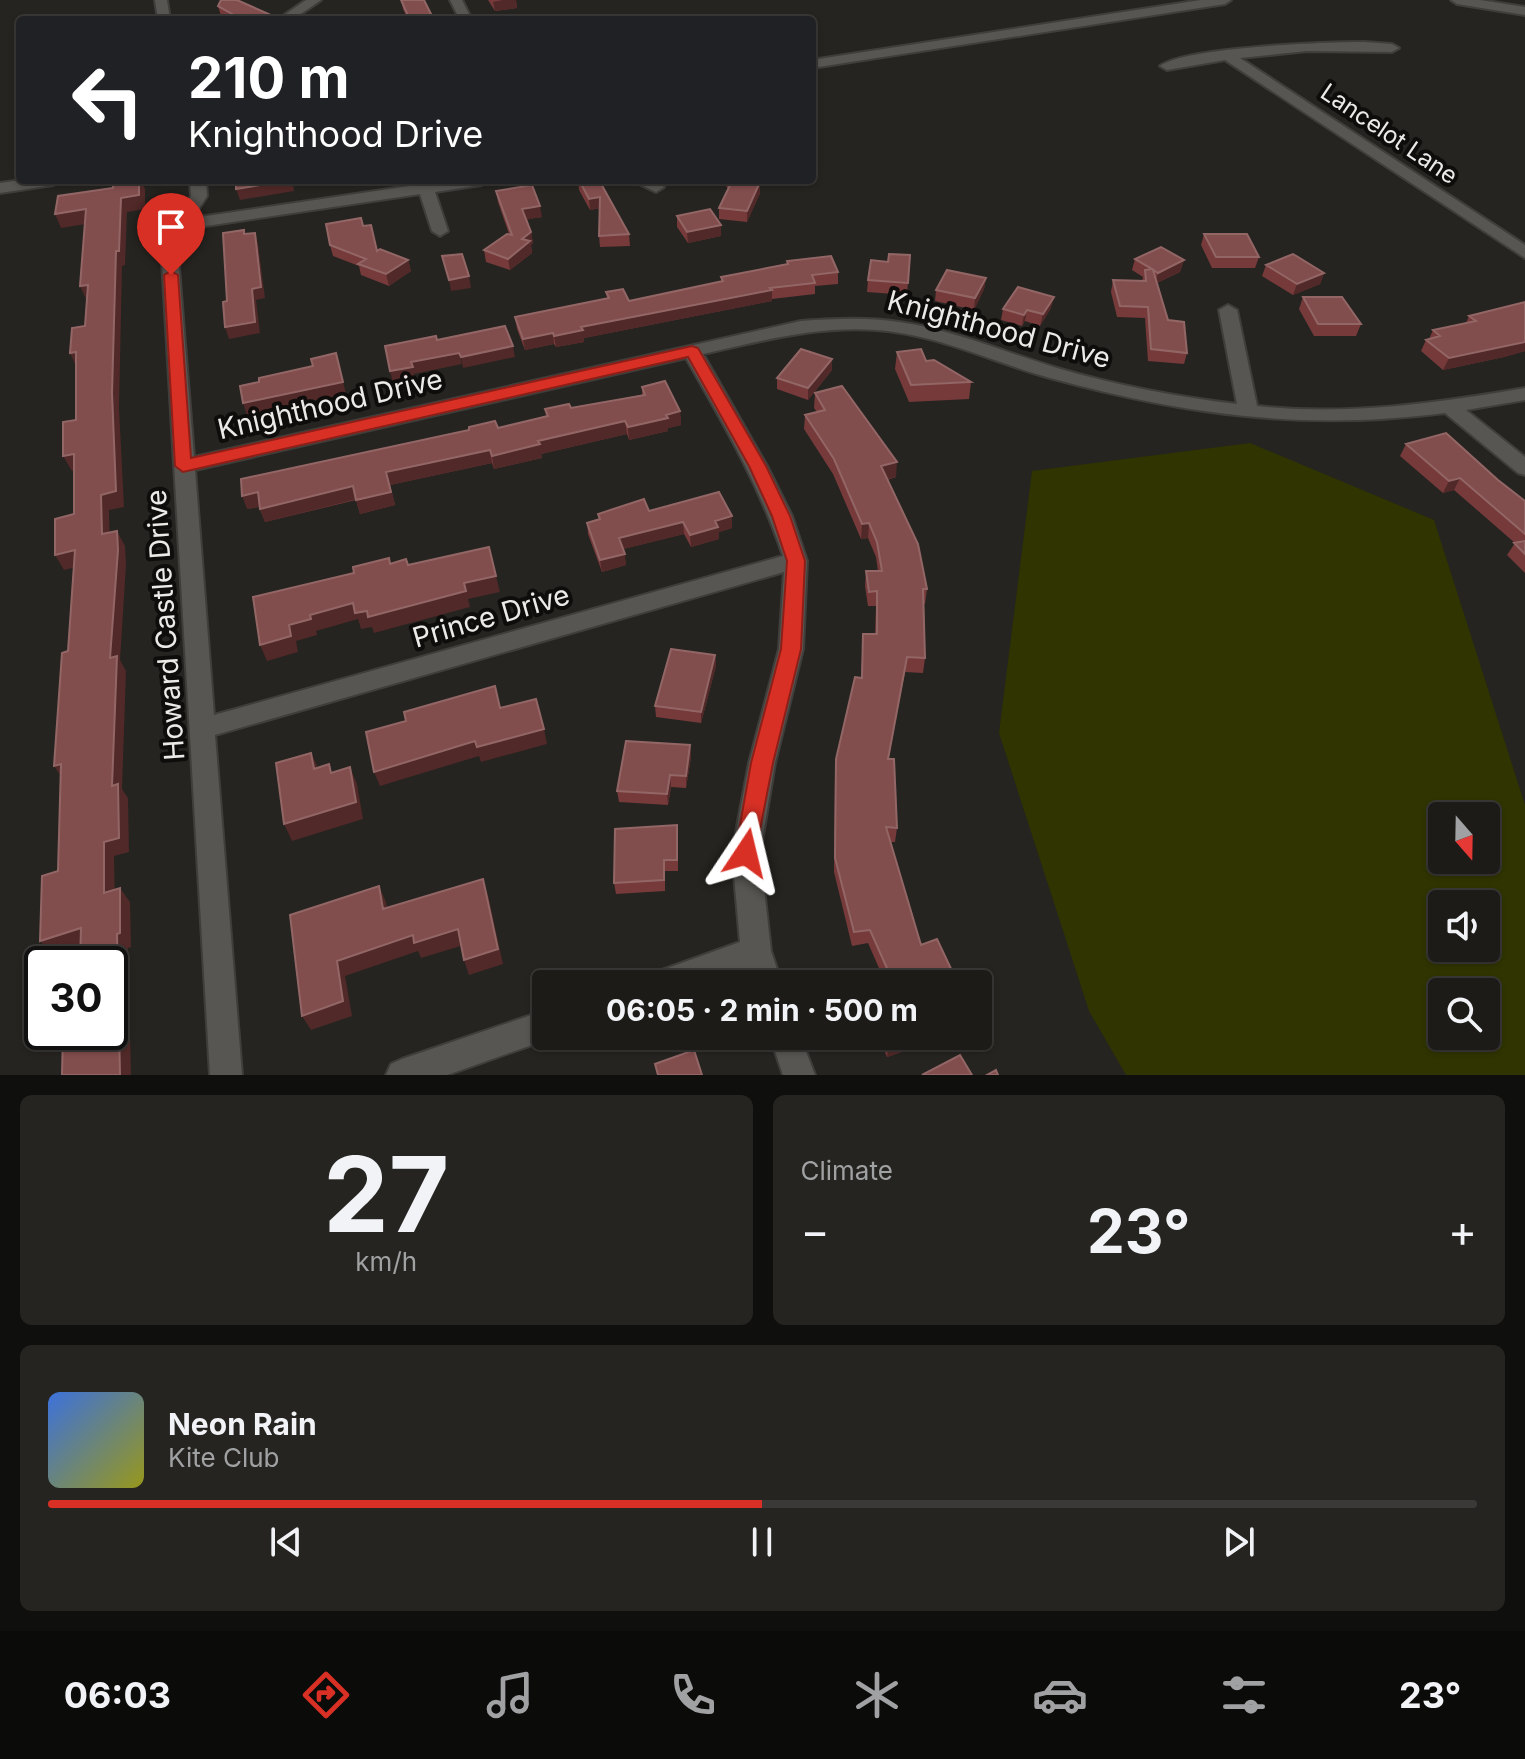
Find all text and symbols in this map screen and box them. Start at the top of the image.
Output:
text: 210 m [188,44,350,112]
icon: left [56,48,160,152]
street label: Lancelot Lane [1315,77,1463,190]
text: Knighthood Drive [188,112,483,156]
pin [137,193,205,275]
icon: arrive [149,205,193,249]
street label: Knighthood Drive [884,283,1114,375]
street label: Knighthood Drive [214,362,446,446]
street label: Howard Castle Drive [139,488,191,762]
street label: Prince Drive [409,577,573,655]
north arrow [1428,802,1500,874]
map controls [1428,802,1500,1050]
position arrow [704,811,788,895]
button: sound [1428,890,1500,962]
speed limit sign: 30 [24,946,128,1050]
button: search [1428,978,1500,1050]
text: 06:05 · 2 min · 500 m [606,992,918,1028]
text: 27 [323,1131,449,1257]
text: Climate [801,1155,893,1186]
text: 23° [1087,1195,1191,1267]
text: − [801,1204,830,1258]
text: + [1448,1204,1477,1258]
text: km/h [355,1246,417,1277]
text: Neon Rain [168,1406,317,1442]
text: Kite Club [168,1442,279,1473]
icon: previous [264,1520,308,1564]
icon: pause [740,1520,784,1564]
icon: next [1217,1520,1261,1564]
icon: directions [298,1667,354,1723]
icon: music [482,1667,538,1723]
icon: phone [665,1667,721,1723]
icon: climate [849,1667,905,1723]
icon: car [1032,1667,1088,1723]
icon: filters [1216,1667,1272,1723]
text: 06:03 [64,1673,171,1717]
text: 23° [1399,1673,1461,1717]

